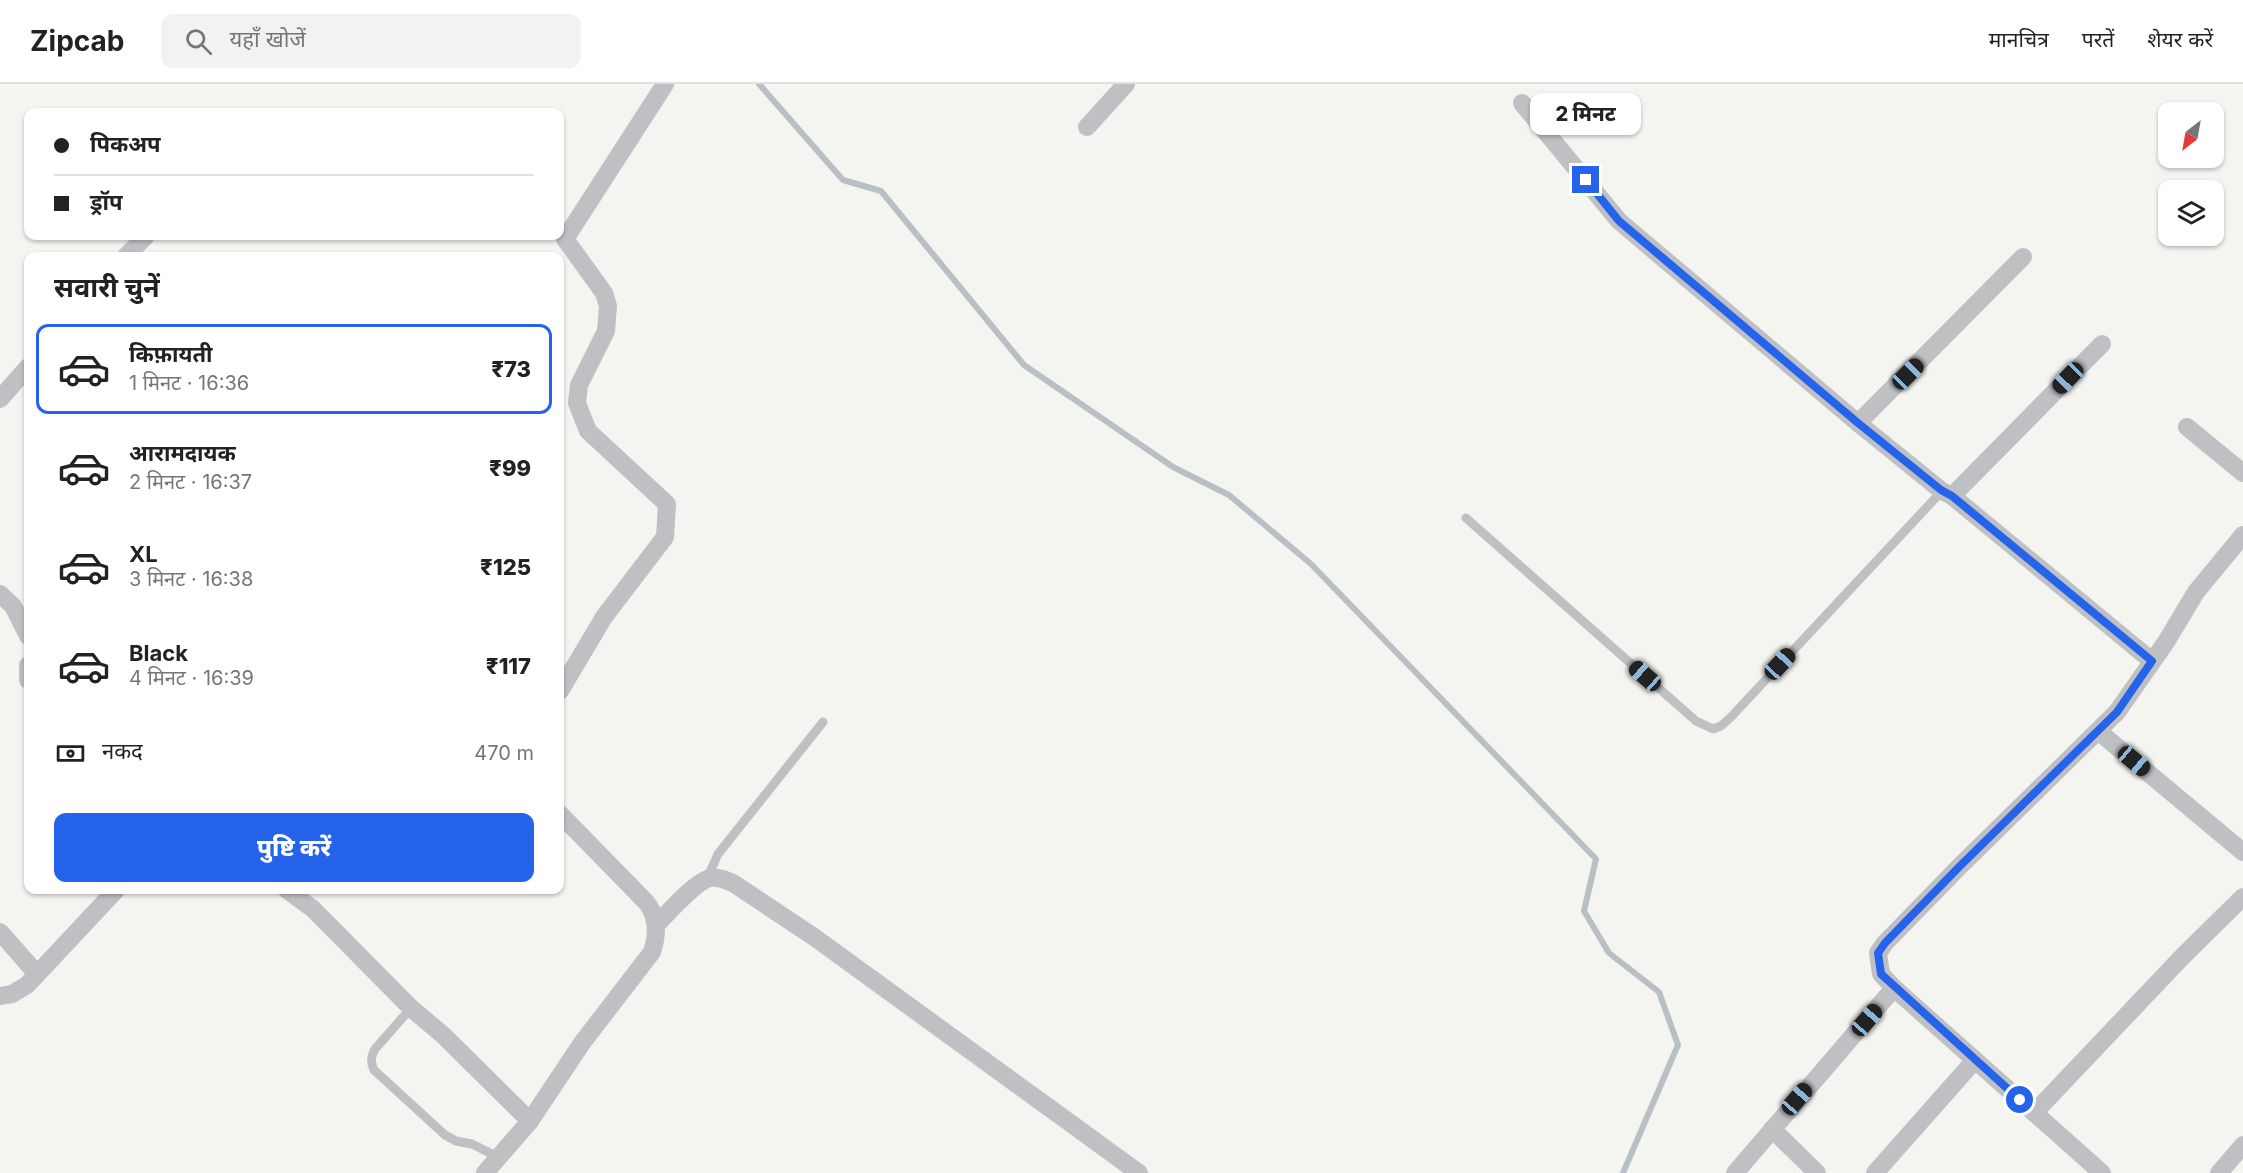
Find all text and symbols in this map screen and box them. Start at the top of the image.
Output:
search box [161,14,581,68]
text: Zipcab [30,24,125,58]
icon: search [182,25,215,58]
text: यहाँ खोजें [230,26,306,52]
text: मानचित्र [1989,27,2049,52]
text: परतें [2082,27,2114,52]
text: शेयर करें [2147,27,2213,52]
callout: 2 मिनट [1530,93,1642,135]
text: 2 मिनट [1555,102,1616,126]
north arrow [2158,102,2224,168]
map controls [2158,102,2224,246]
text: पिकअप [90,131,161,157]
route end [1572,166,1599,193]
button: layers [2158,180,2224,246]
text: ड्रॉप [90,189,123,215]
text: सवारी चुनें [54,271,160,304]
text: किफ़ायती [129,341,213,367]
icon: car [57,342,111,396]
car [1889,355,1927,393]
text: ₹73 [491,356,531,382]
car [2049,359,2087,397]
text: 1 मिनट · 16:36 [129,371,249,395]
text: आरामदायक [129,440,236,466]
icon: car [57,441,111,495]
text: ₹99 [489,455,531,481]
text: 2 मिनट · 16:37 [129,470,252,494]
icon: car [57,540,111,594]
text: XL [129,541,158,567]
text: ₹125 [480,554,531,580]
text: 3 मिनट · 16:38 [129,567,253,591]
icon: car [57,639,111,693]
text: Black [129,640,188,666]
car [1761,645,1799,683]
text: ₹117 [486,653,531,679]
car [1626,657,1664,695]
text: 4 मिनट · 16:39 [129,666,254,690]
icon: cash [54,737,87,770]
text: नकद [102,738,143,764]
text: 470 m [474,741,534,765]
car [2114,743,2154,779]
button: पुष्टि करें [54,813,534,882]
car [1848,1001,1886,1039]
car [1778,1080,1816,1118]
route start [2006,1086,2033,1113]

